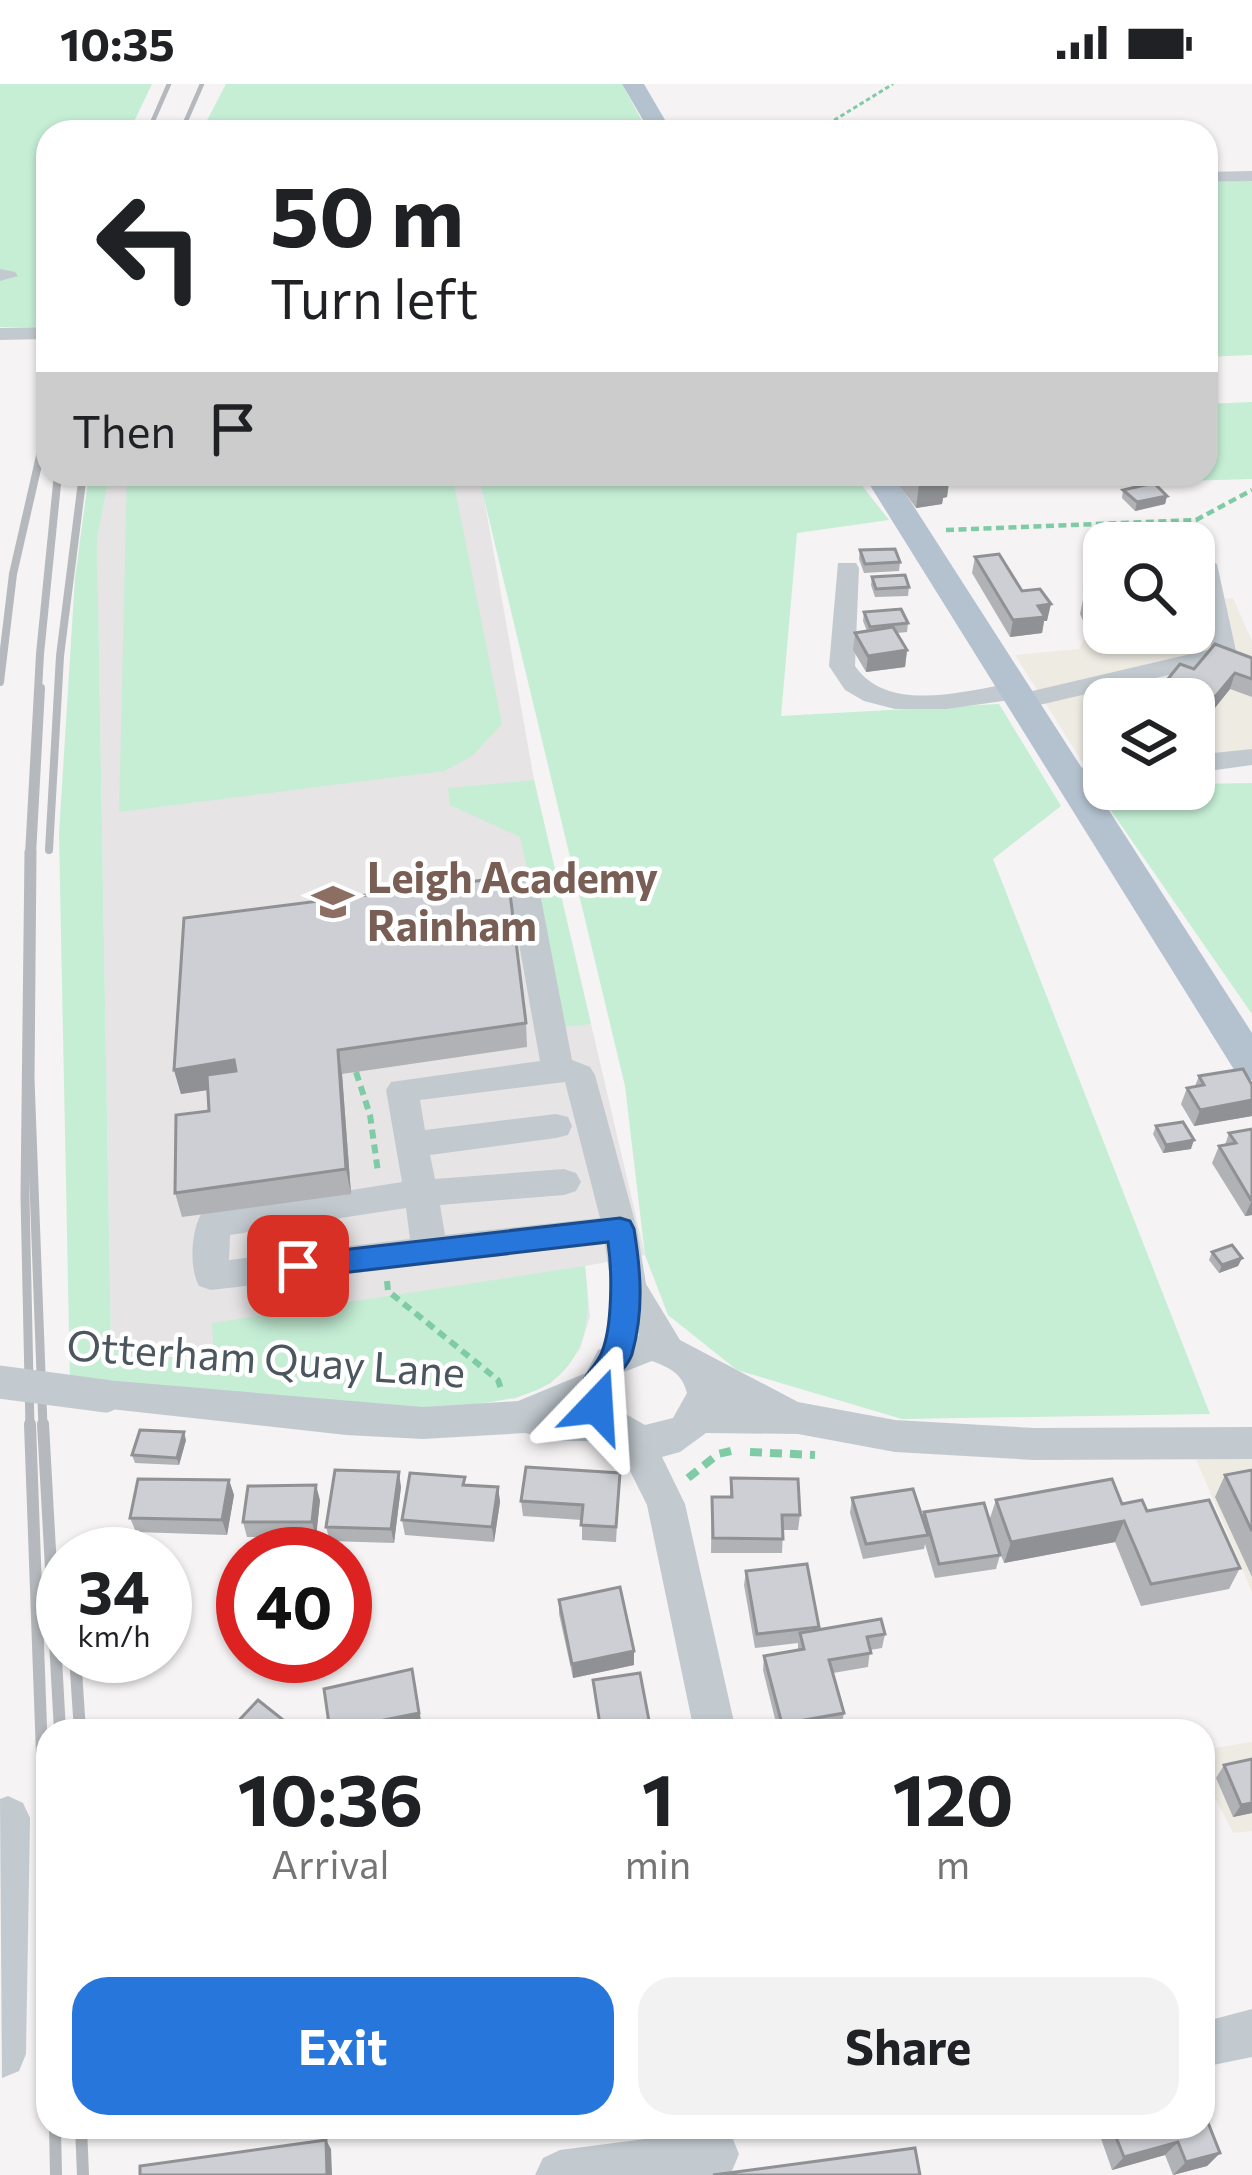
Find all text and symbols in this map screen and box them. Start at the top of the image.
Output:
text: 10:35 [60,15,175,70]
text: 50 m [270,162,464,264]
icon: left [72,168,228,324]
text: Turn left [270,264,478,330]
icon: arrive [200,396,266,462]
text: Then [72,402,176,457]
map controls [1083,522,1215,810]
button: search [1083,522,1215,654]
button: layers [1083,678,1215,810]
place label: Leigh Academy Rainham [367,850,658,950]
school or university icon: Leigh Academy Rainham [310,879,356,925]
pin [247,1215,349,1317]
icon: arrive [265,1233,331,1299]
street label: Otterham Quay Lane [65,1317,467,1397]
position arrow [534,1343,660,1469]
speed limit sign: 40 [216,1527,372,1683]
text: 34 [78,1553,150,1626]
text: km/h [78,1616,150,1653]
text: 10:36 [237,1753,423,1841]
text: 1 [642,1753,674,1841]
text: 120 [893,1753,1014,1841]
text: Arrival [271,1839,389,1887]
text: min [625,1839,691,1887]
text: m [936,1839,970,1887]
button: Exit [72,1977,614,2115]
button: Share [638,1977,1179,2115]

